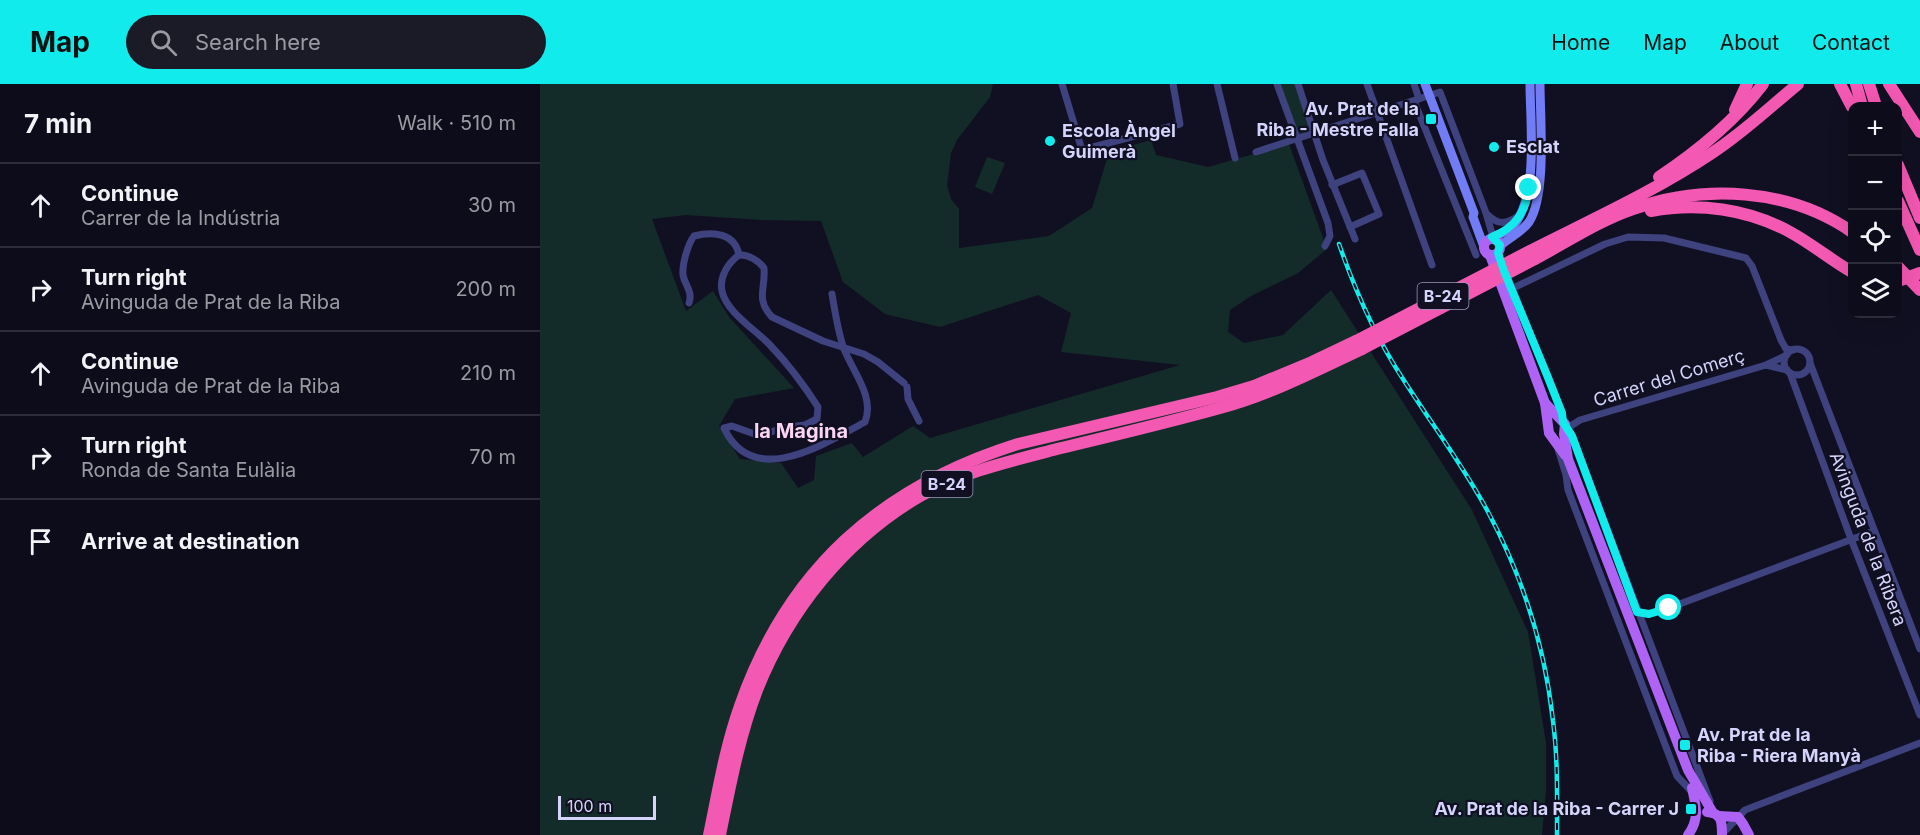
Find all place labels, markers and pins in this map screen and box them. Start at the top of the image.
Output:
place label: Av. Prat de la Riba - Mestre Falla [1256,98,1419,140]
marker: Av. Prat de la Riba - Mestre Falla [1424,112,1438,126]
place label: Escola Àngel Guimerà [1062,120,1176,162]
marker: Escola Àngel Guimerà [1043,134,1057,148]
place label: Esclat [1506,136,1560,157]
marker: Esclat [1487,140,1501,154]
place label: Av. Prat de la Riba - Riera Manyà [1697,724,1861,766]
marker: Av. Prat de la Riba - Riera Manyà [1678,738,1692,752]
place label: Av. Prat de la Riba - Carrer J [1434,798,1679,819]
marker: Av. Prat de la Riba - Carrer J [1684,802,1698,816]

